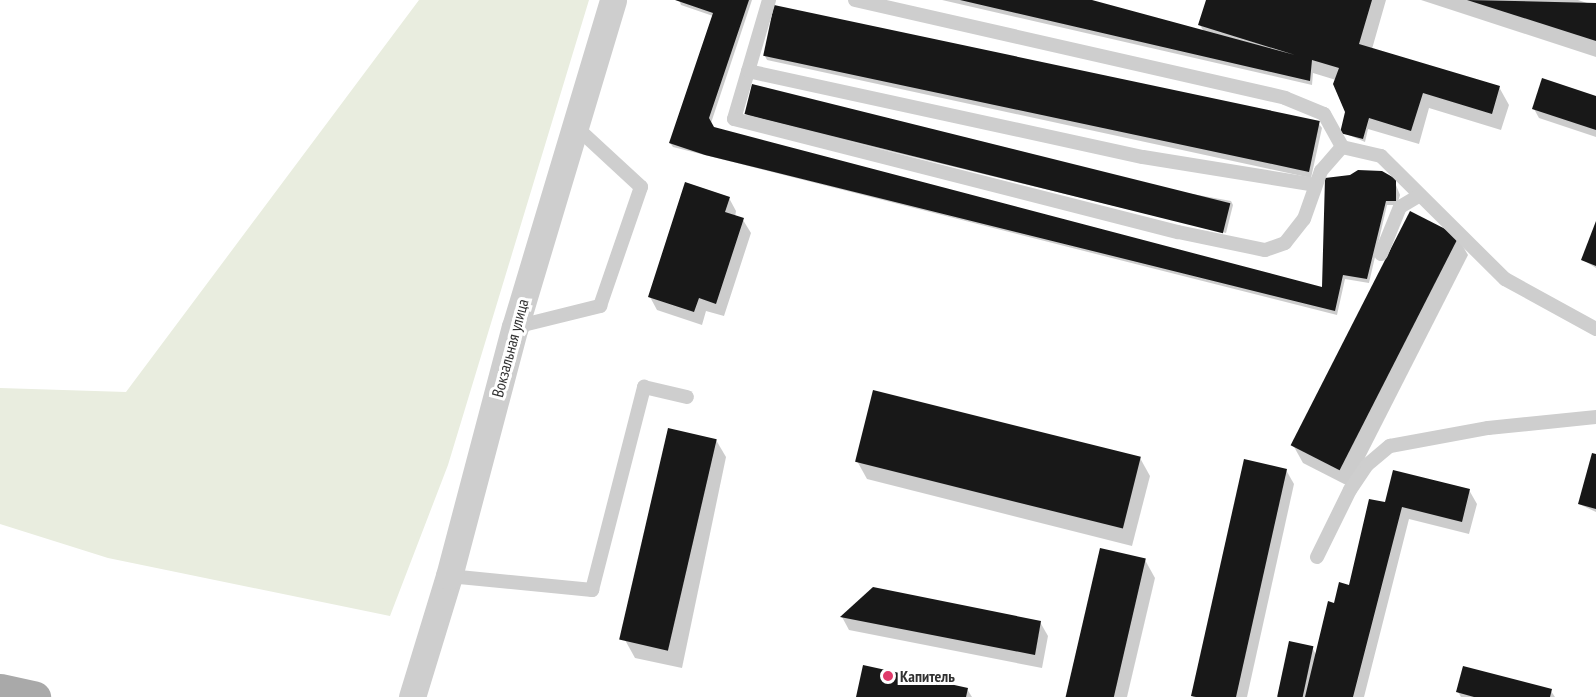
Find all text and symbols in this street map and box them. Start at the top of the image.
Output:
street label: Вокзальная улица [488,297,532,399]
place label: Капитель [900,666,955,686]
marker: Капитель [881,669,895,683]

